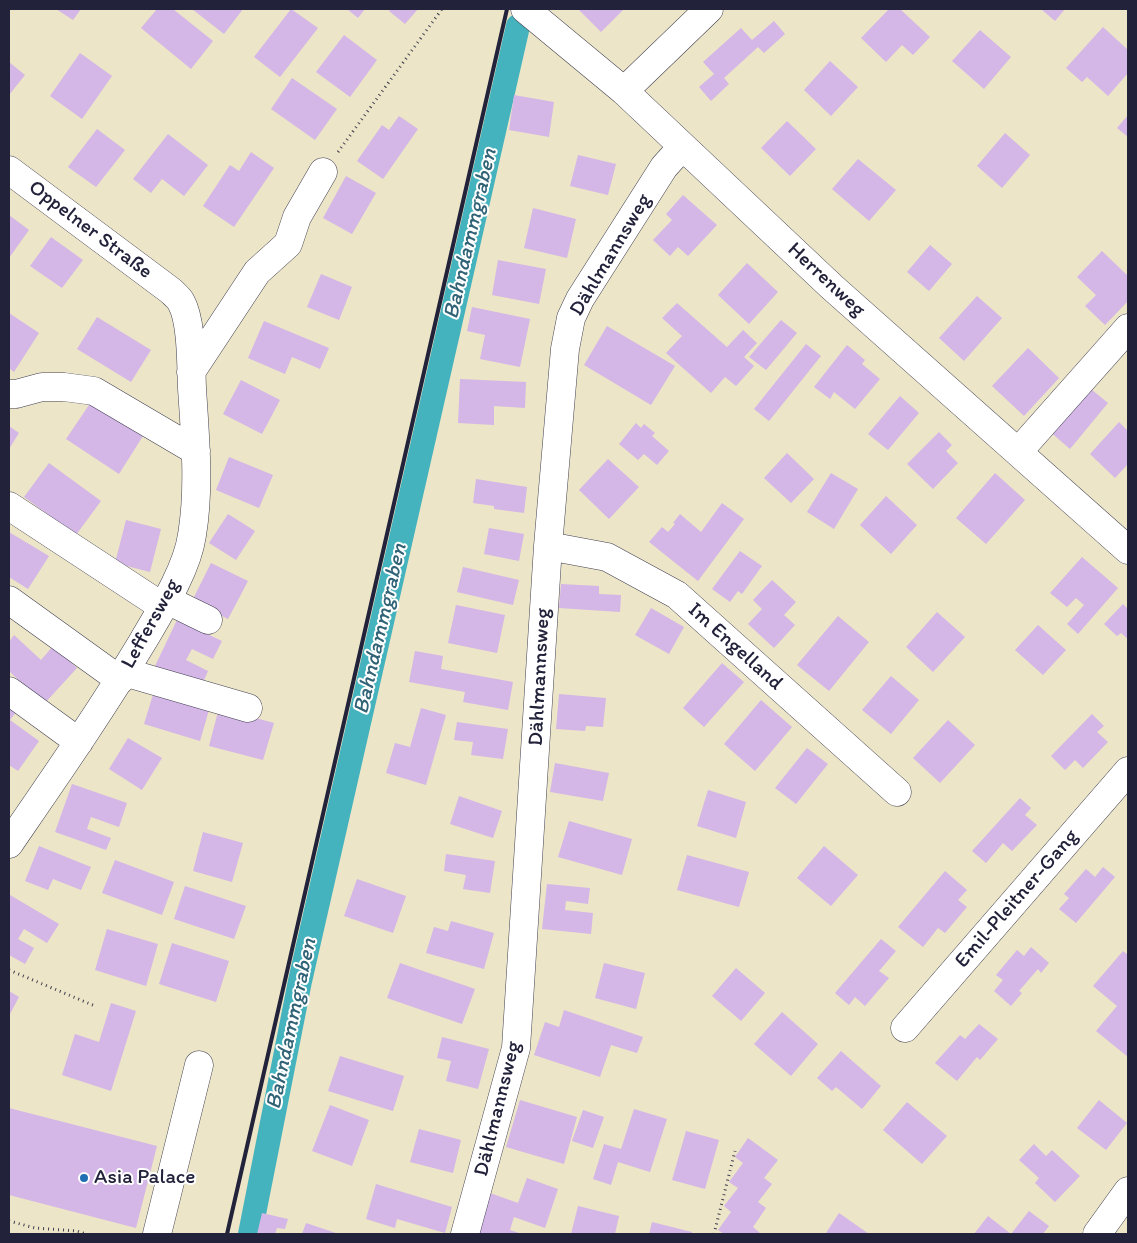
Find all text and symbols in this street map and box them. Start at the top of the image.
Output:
water label: Bahndammgraben [439,146,503,322]
street label: Oppelner Straße [23,175,157,285]
street label: Dählmannsweg [565,189,657,321]
street label: Herrenweg [782,237,870,323]
water label: Bahndammgraben [349,541,413,717]
street label: Leffersweg [116,575,186,673]
street label: Im Engelland [682,598,788,696]
street label: Dählmannsweg [524,607,556,747]
street label: Emil-Pleitner-Gang [950,825,1084,973]
water label: Bahndammgraben [261,936,323,1112]
street label: Dählmannsweg [469,1039,527,1179]
place label: Asia Palace [94,1165,195,1191]
marker: Asia Palace [78,1172,90,1184]

